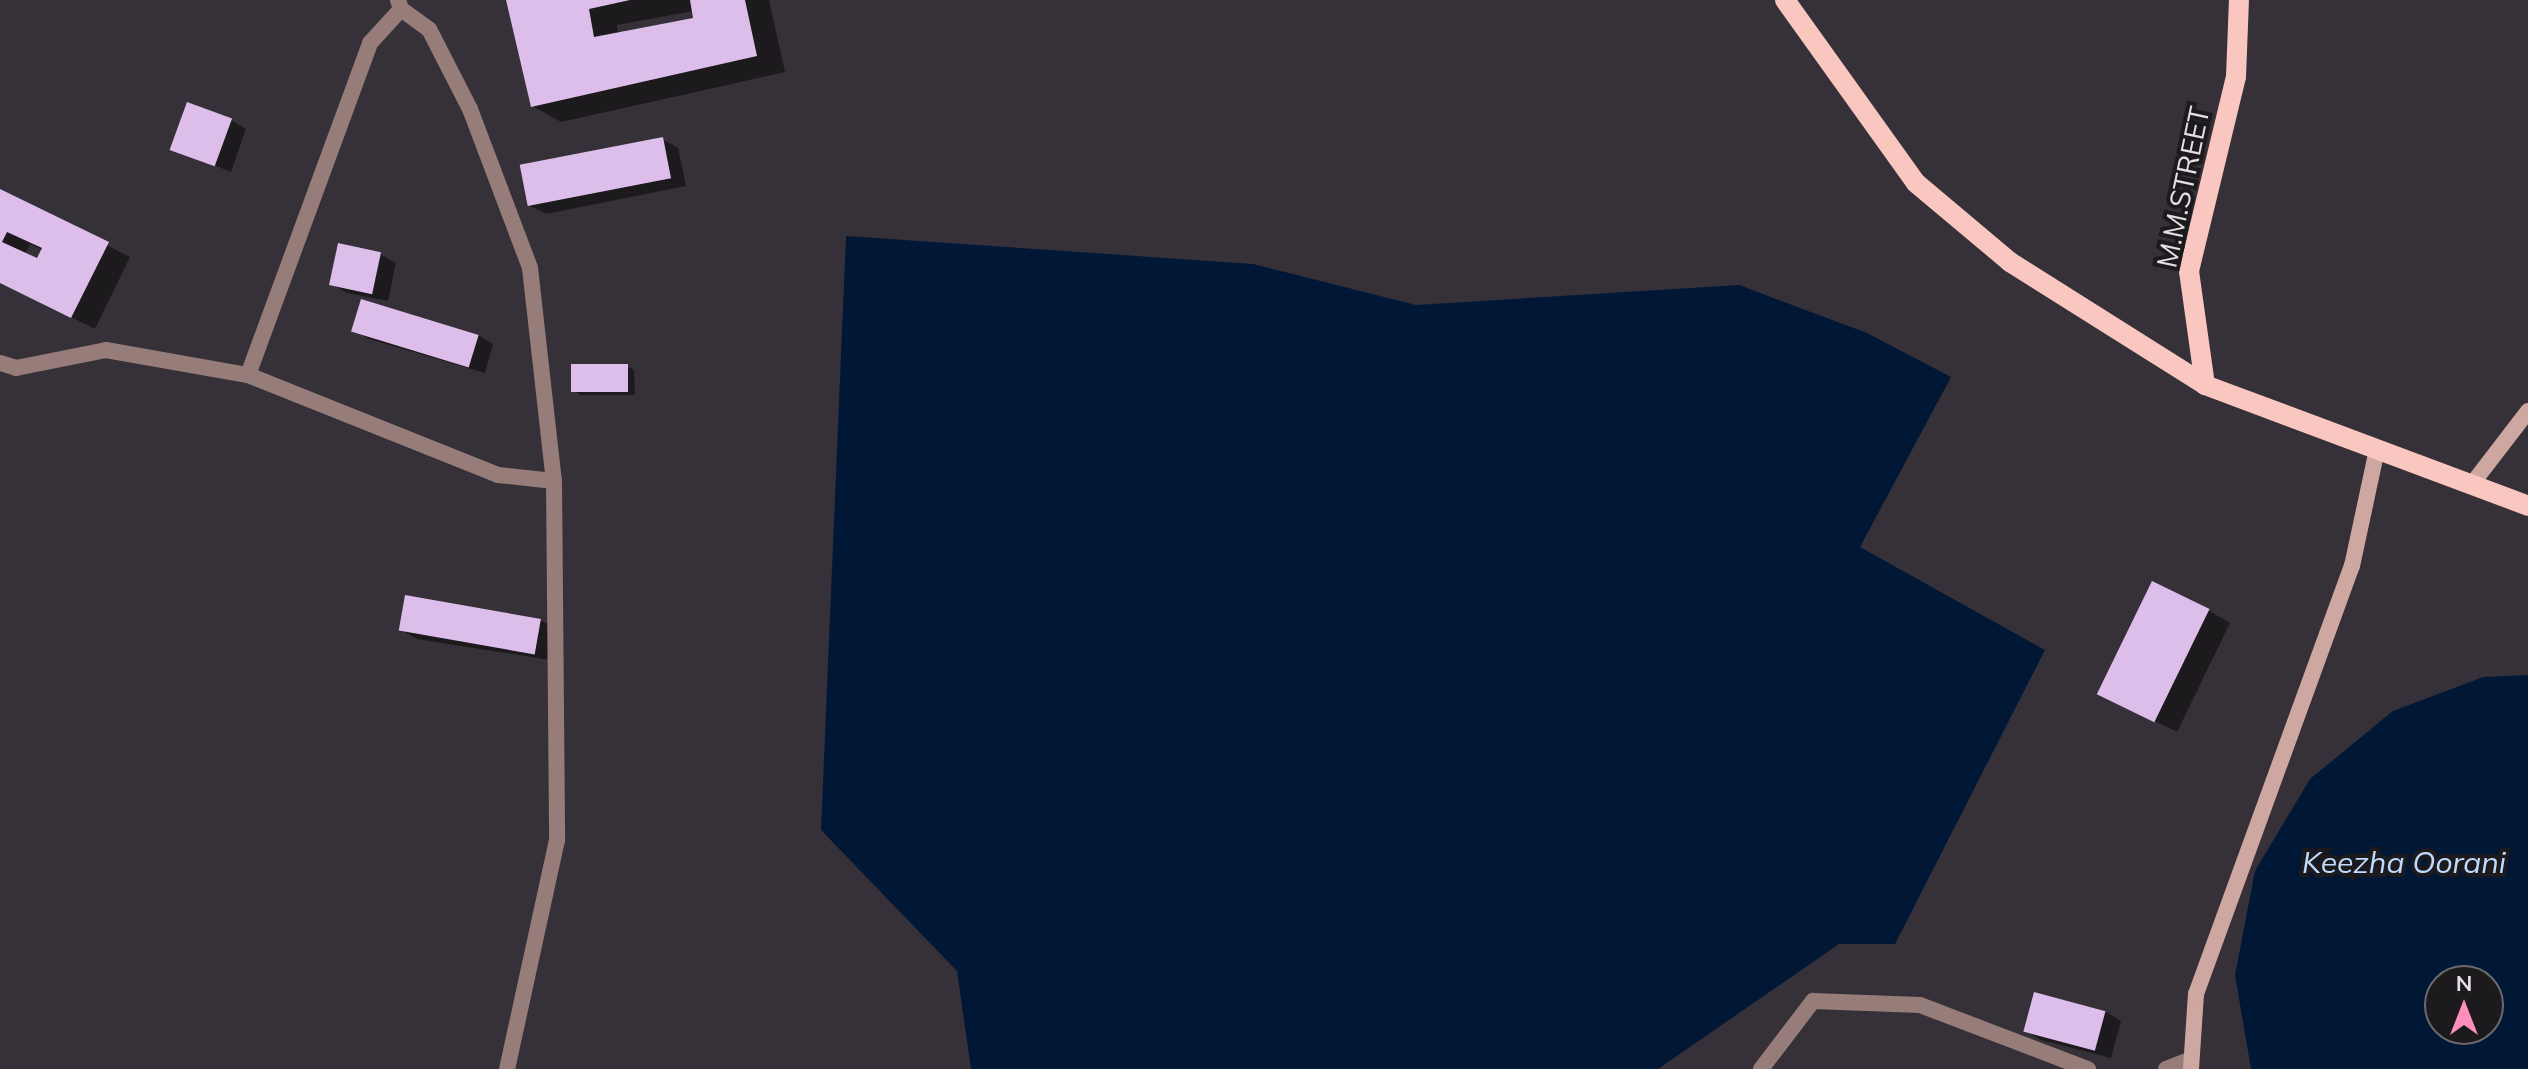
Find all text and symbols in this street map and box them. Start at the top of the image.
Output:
street label: M.M.STREET [2150,103,2216,271]
water label: Keezha Oorani [2302,844,2506,880]
north arrow [2424,965,2504,1045]
text: N [2456,969,2472,997]

